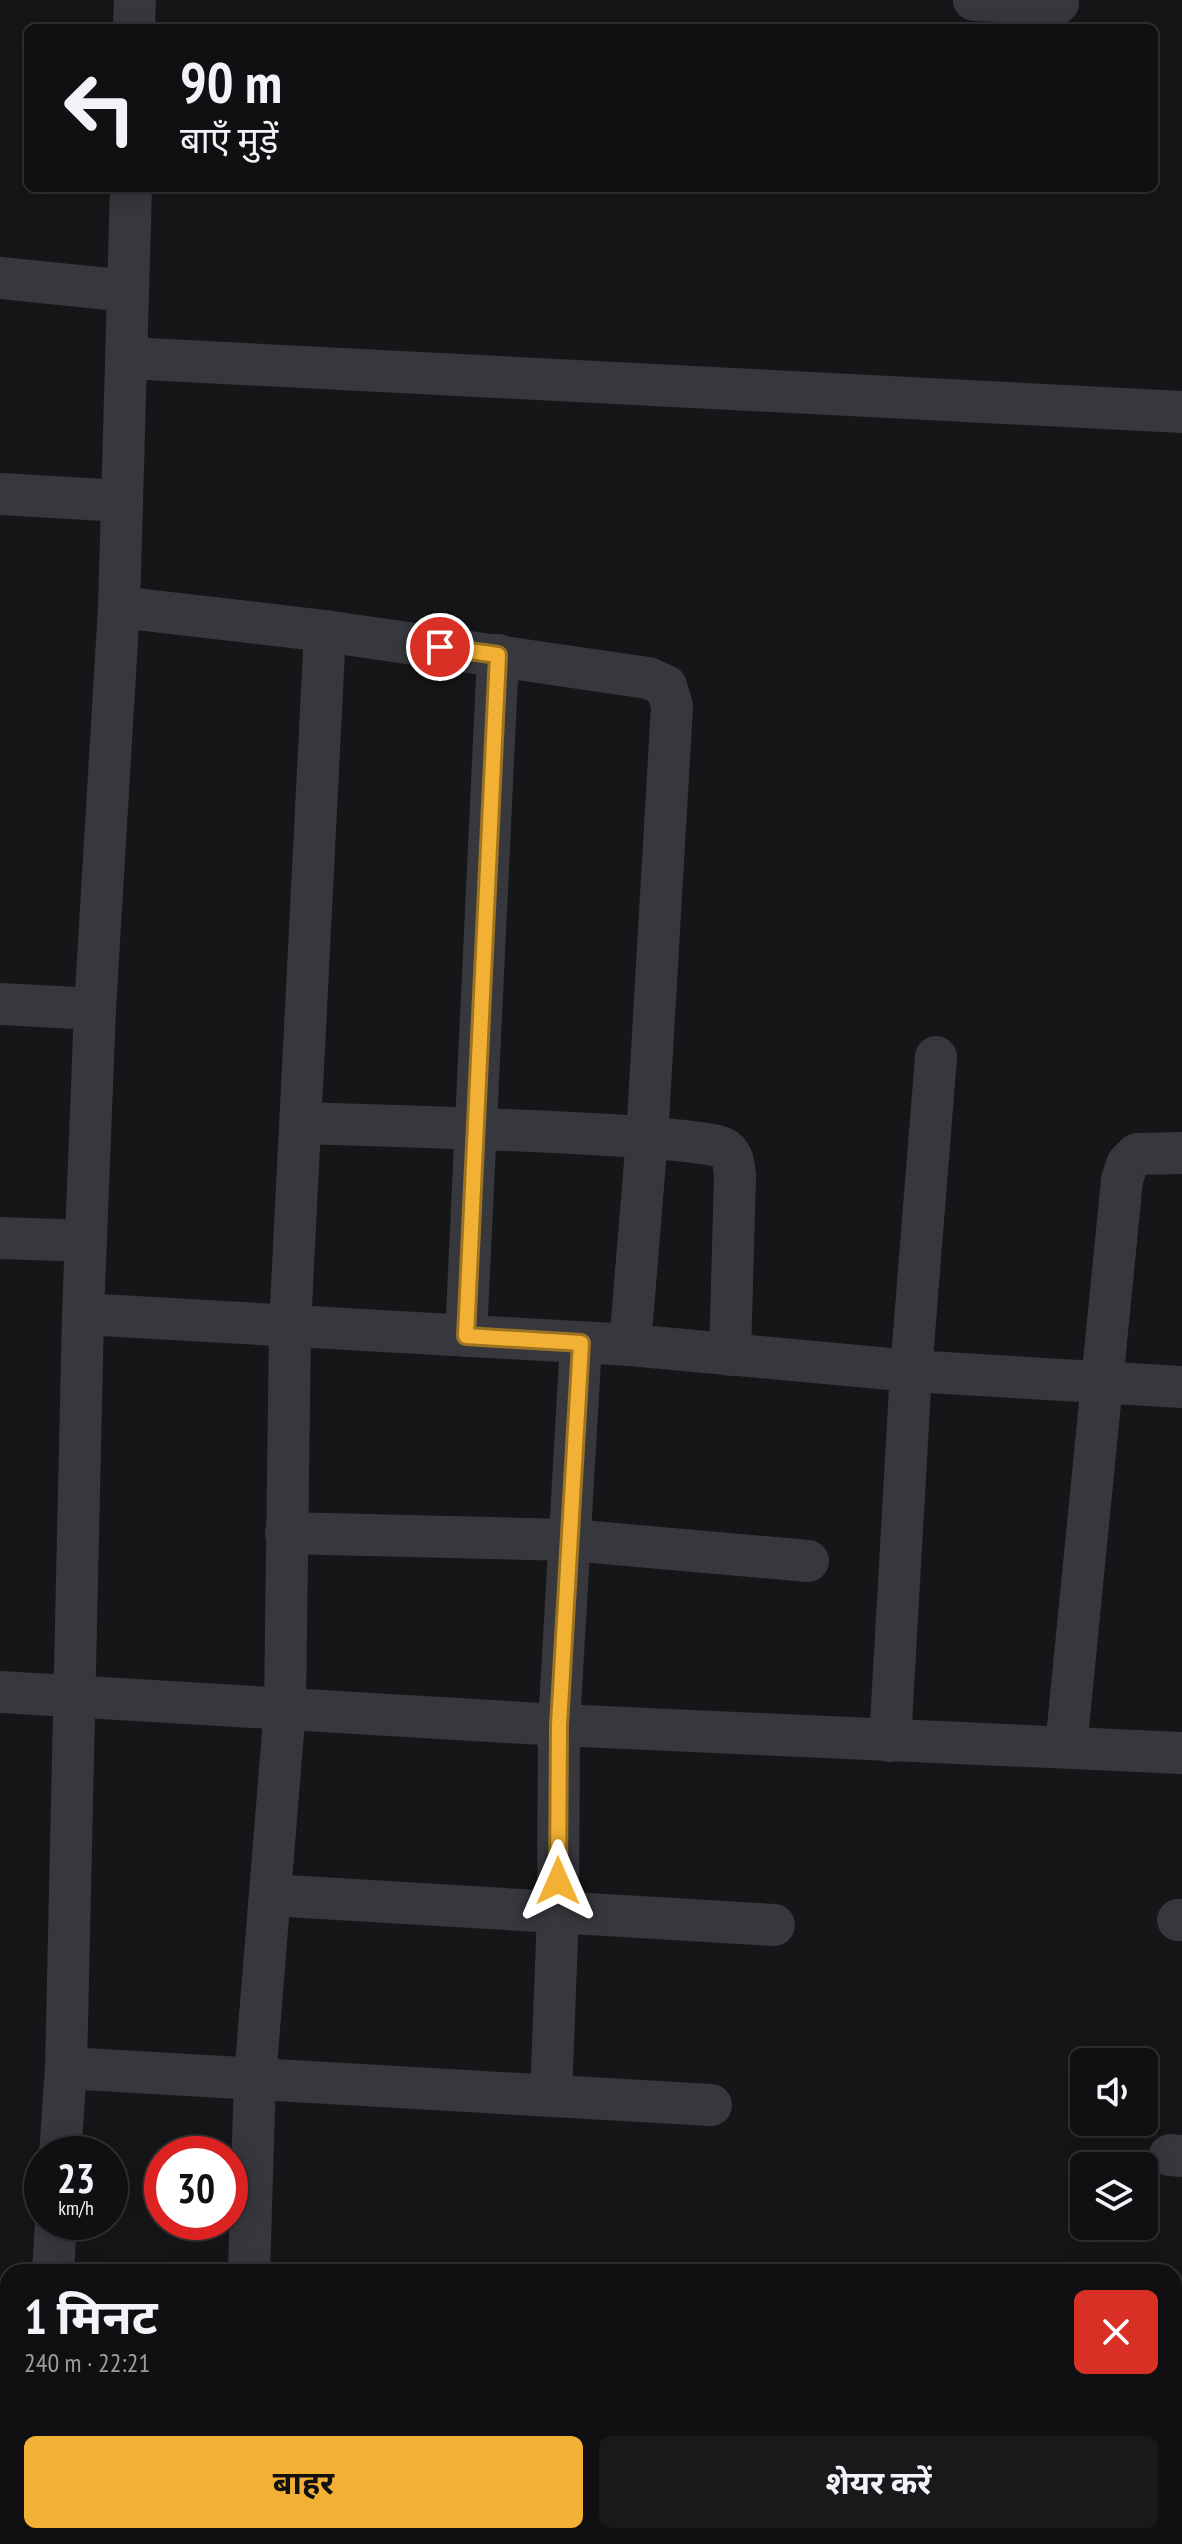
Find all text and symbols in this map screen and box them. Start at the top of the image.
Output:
text: 90 m [180,46,282,118]
icon: left [48,56,152,160]
text: बाएँ मुड़ें [180,116,278,163]
pin [406,613,474,681]
icon: arrive [418,625,462,669]
position arrow [516,1839,600,1923]
map controls [1070,2048,1158,2240]
button: sound [1070,2048,1158,2136]
speed limit sign: 30 [144,2136,248,2240]
text: 23 [57,2152,95,2204]
button: layers [1070,2152,1158,2240]
text: km/h [58,2195,94,2221]
text: 1 मिनट [24,2285,158,2347]
button: close [1074,2290,1158,2374]
text: 240 m · 22:21 [24,2346,150,2379]
button: बाहर [24,2436,583,2528]
button: शेयर करें [599,2436,1158,2528]

